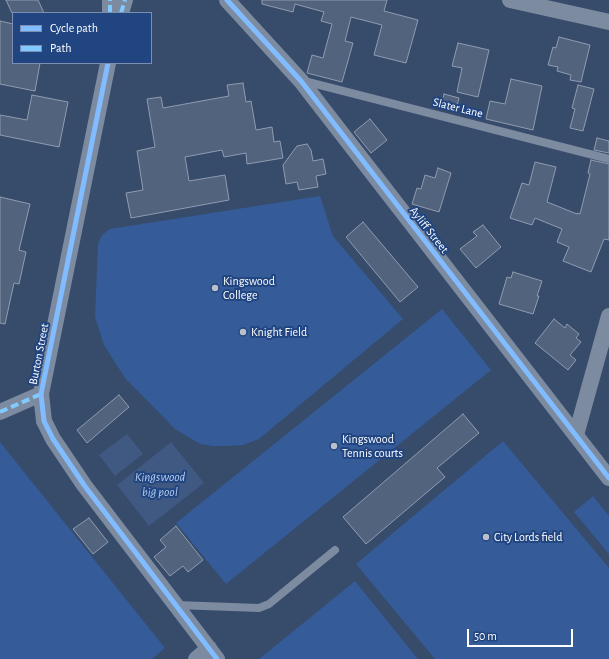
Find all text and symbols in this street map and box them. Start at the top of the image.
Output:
legend [12,12,152,64]
text: Cycle path [50,22,98,34]
text: Path [50,42,72,54]
street label: Slater Lane [431,95,485,121]
street label: Ayliff Street [406,204,452,256]
place label: Kingswood College [223,274,275,302]
marker: Kingswood College [210,283,220,293]
street label: Burton Street [26,322,52,386]
place label: Knight Field [251,325,307,339]
marker: Knight Field [238,327,248,337]
place label: Kingswood Tennis courts [342,432,403,460]
marker: Kingswood Tennis courts [329,441,339,451]
water label: Kingswood big pool [135,469,185,500]
place label: City Lords field [494,530,563,544]
marker: City Lords field [481,532,491,542]
scale bar [469,621,575,647]
text: 50 m [474,630,497,642]

